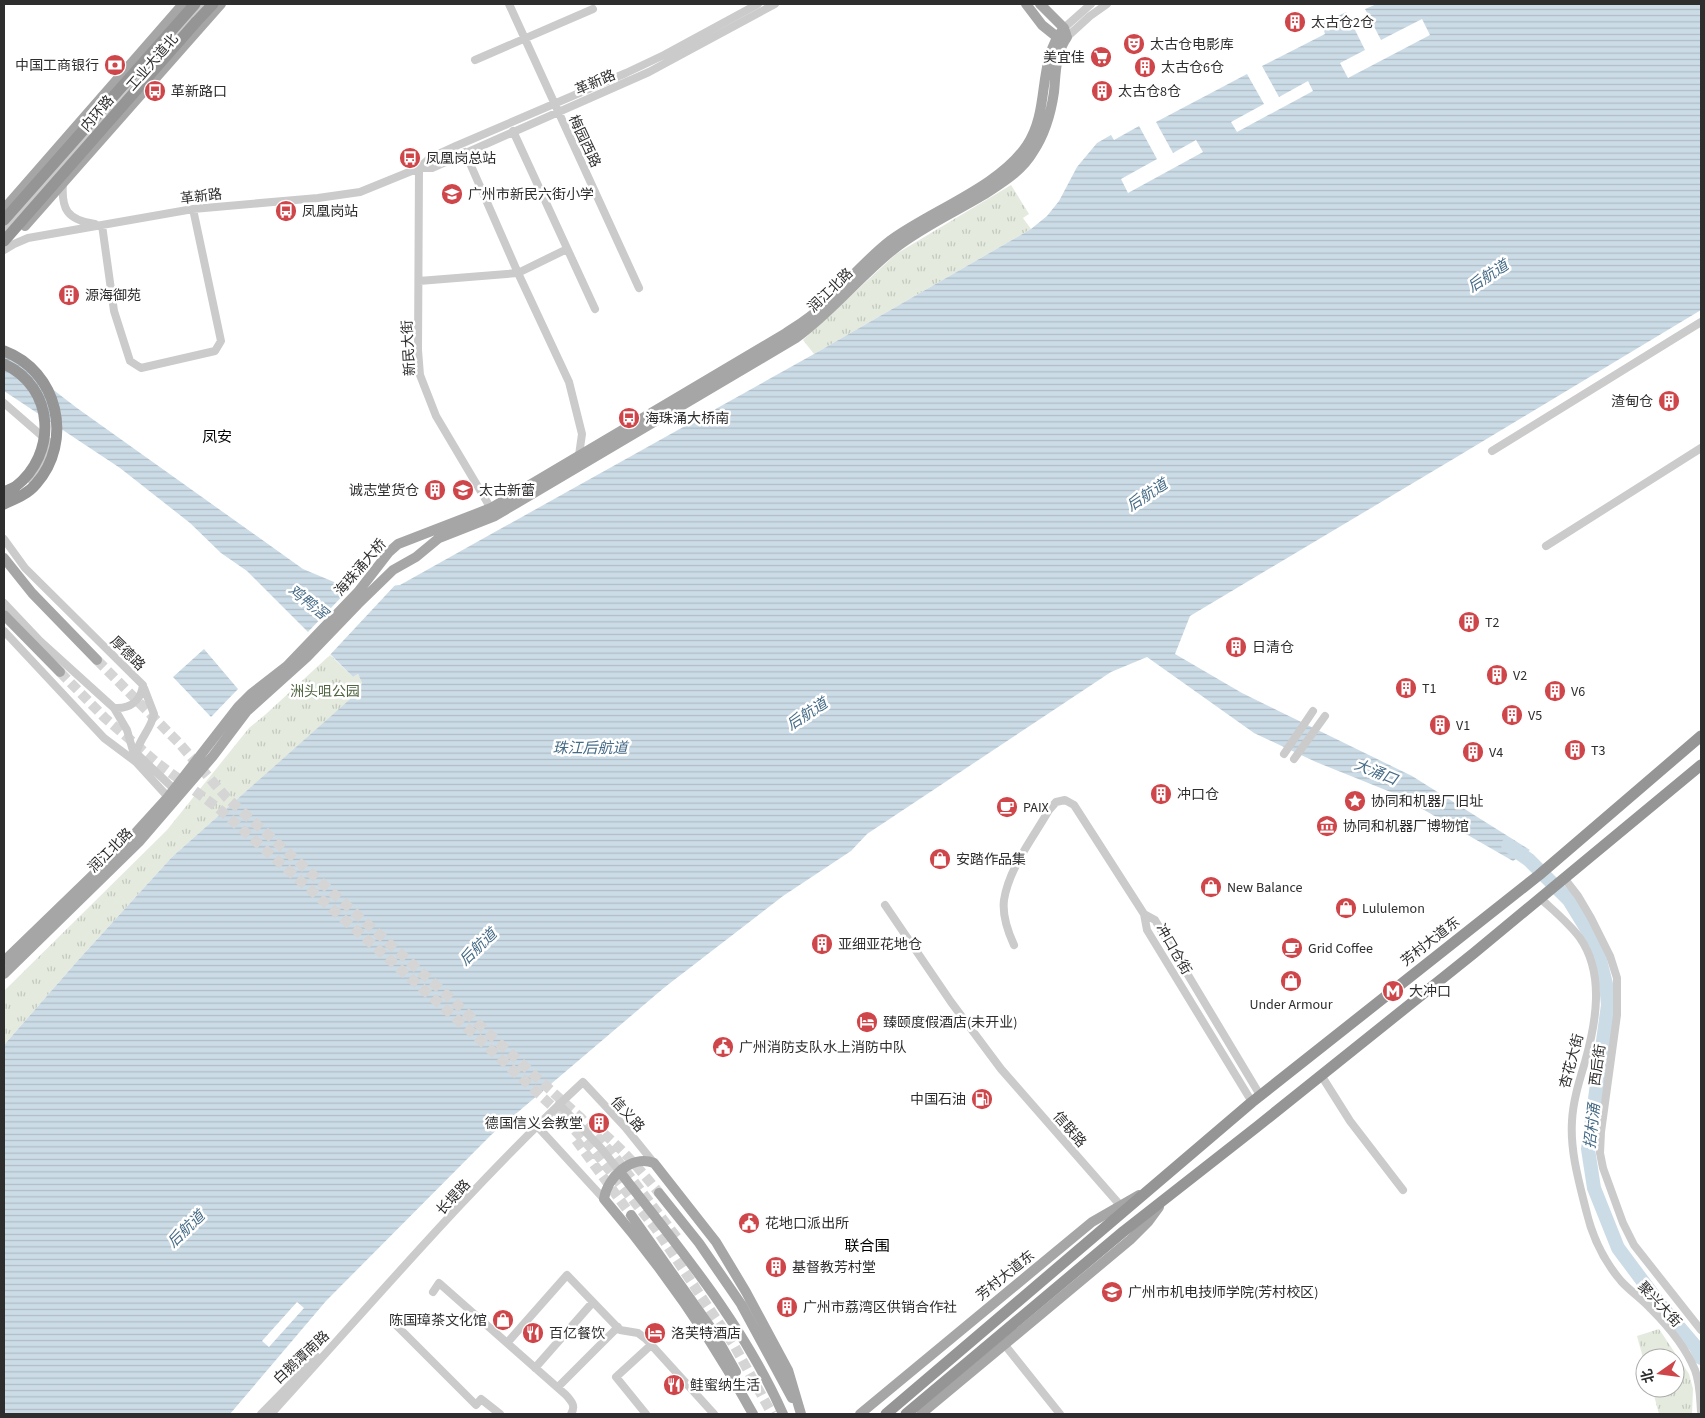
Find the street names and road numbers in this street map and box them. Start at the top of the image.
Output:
street label: 工业大道北 [122,30,183,96]
street label: 革新路 [572,66,619,100]
street label: 内环路 [76,91,119,136]
street label: 梅园西路 [563,112,605,171]
street label: 革新路 [179,185,223,209]
street label: 润江北路 [804,264,858,317]
street label: 新民大街 [398,319,420,376]
street label: 海珠涌大桥 [330,535,391,601]
street label: 厚德路 [105,632,149,676]
street label: 润江北路 [84,824,138,878]
street label: 芳村大道东 [1397,912,1464,971]
street label: 冲口仓街 [1150,920,1196,979]
street label: 杏花大街 [1555,1032,1589,1091]
street label: 西后街 [1585,1043,1611,1087]
street label: 信义路 [606,1092,649,1137]
street label: 信联路 [1048,1107,1091,1152]
street label: 长堤路 [432,1176,475,1220]
street label: 芳村大道东 [972,1246,1039,1306]
street label: 聚兴大街 [1633,1277,1686,1332]
street label: 白鹅潭南路 [269,1327,334,1389]

